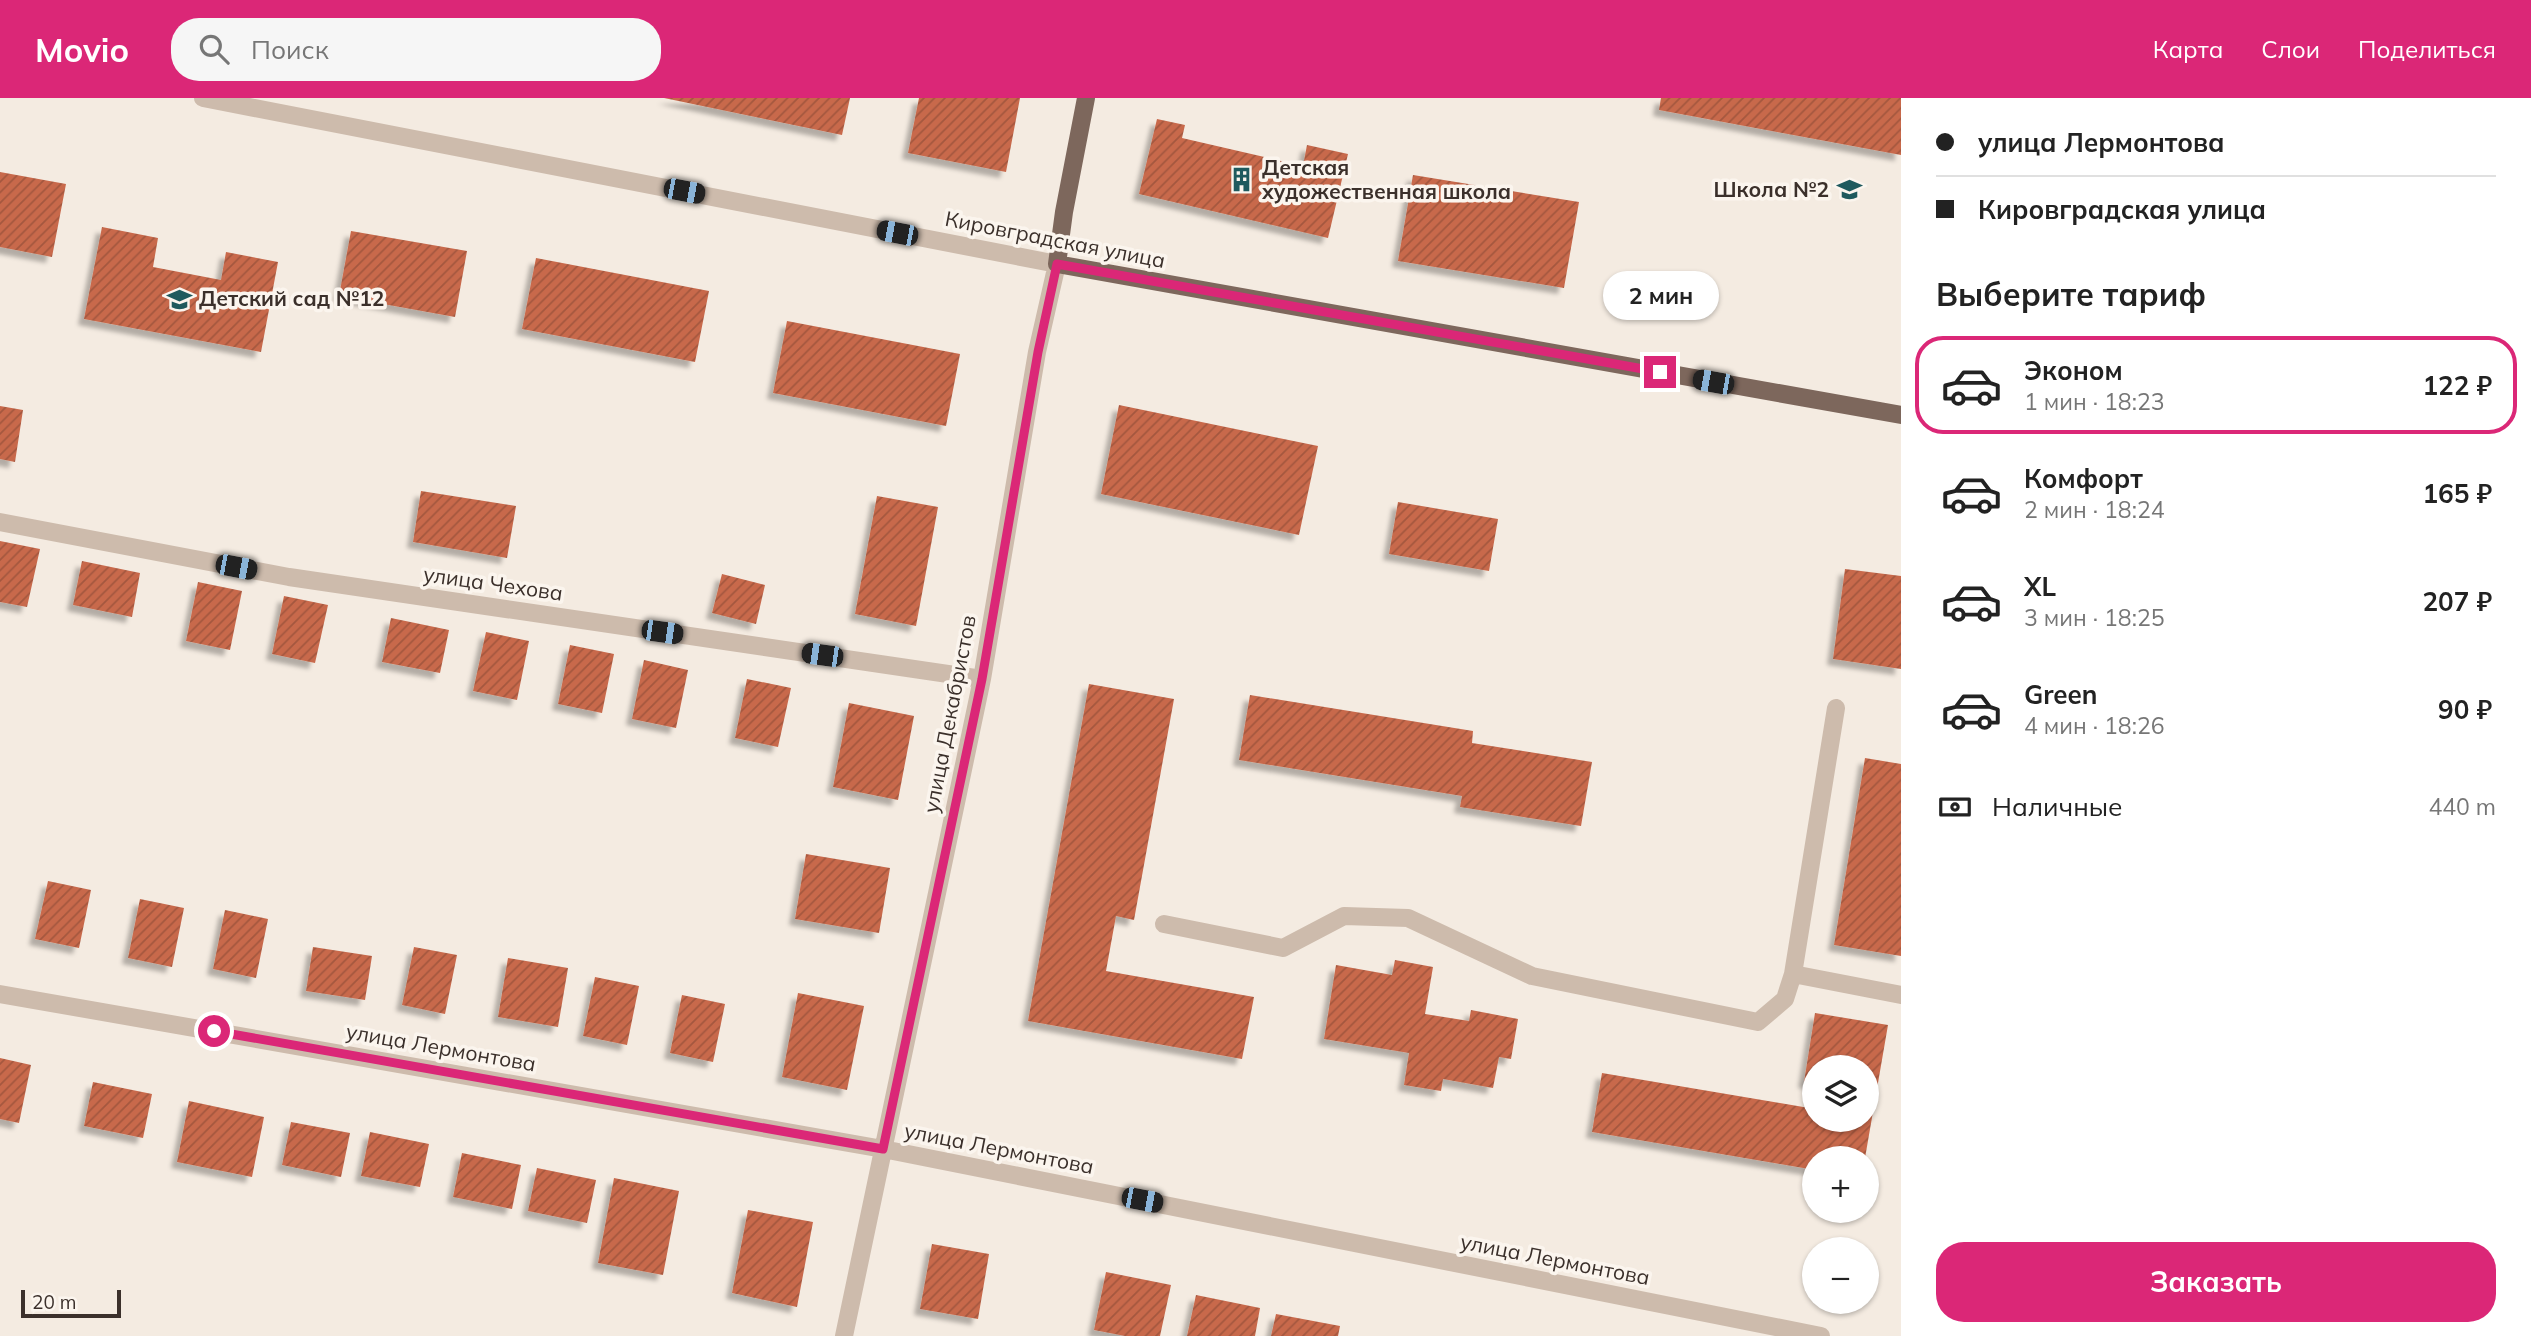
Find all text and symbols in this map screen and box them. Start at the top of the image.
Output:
search box [171,18,661,81]
text: Movio [35,29,129,70]
icon: search [195,30,233,68]
text: Поиск [251,33,329,66]
text: Карта [2153,34,2223,64]
text: Слои [2261,34,2320,64]
text: Поделиться [2358,34,2496,64]
text: улица Лермонтова [1978,126,2225,159]
place label: Детская художественная школа [1261,154,1511,204]
building icon: Детская художественная школа [1228,166,1256,194]
place label: Школа №2 [1714,176,1829,202]
school or university icon: Школа №2 [1835,176,1863,204]
car [662,177,707,205]
text: Кировградская улица [1978,193,2266,226]
street label: Кировградская улица [943,205,1167,273]
car [875,219,920,247]
callout: 2 мин [1602,271,1718,320]
text: Выберите тариф [1936,274,2206,314]
text: 2 мин [1629,281,1693,310]
school or university icon: Детский сад №12 [165,285,193,313]
place label: Детский сад №12 [199,285,384,311]
icon: car [1940,354,2003,417]
text: Эконом [2024,354,2123,387]
route end [1644,356,1676,388]
car [1691,368,1736,396]
text: 122 ₽ [2422,369,2492,402]
text: 1 мин · 18:23 [2024,387,2164,416]
icon: car [1940,462,2003,525]
text: Комфорт [2024,462,2143,495]
text: 165 ₽ [2422,477,2492,510]
text: 2 мин · 18:24 [2024,495,2164,524]
car [214,553,259,581]
street label: улица Чехова [422,560,565,606]
icon: car [1940,570,2003,633]
text: XL [2024,570,2056,603]
text: 207 ₽ [2422,585,2492,618]
text: 3 мин · 18:25 [2024,603,2164,632]
street label: улица Декабристов [917,613,981,815]
car [640,619,685,645]
car [800,642,845,668]
icon: car [1940,678,2003,741]
text: Green [2024,678,2097,711]
text: 90 ₽ [2438,693,2492,726]
text: 4 мин · 18:26 [2024,711,2164,740]
icon: cash [1936,788,1974,826]
text: Наличные [1992,790,2122,823]
text: 440 m [2428,792,2496,821]
route start [198,1015,230,1047]
street label: улица Лермонтова [344,1018,538,1077]
map controls [1802,1055,1879,1314]
button: layers [1802,1055,1879,1132]
street label: улица Лермонтова [902,1117,1096,1179]
button: + [1802,1146,1879,1223]
car [1120,1186,1165,1214]
street label: улица Лермонтова [1458,1228,1652,1290]
button: − [1802,1237,1879,1314]
button: Заказать [1936,1242,2496,1322]
scale bar [21,1287,121,1319]
text: 20 m [32,1290,76,1314]

